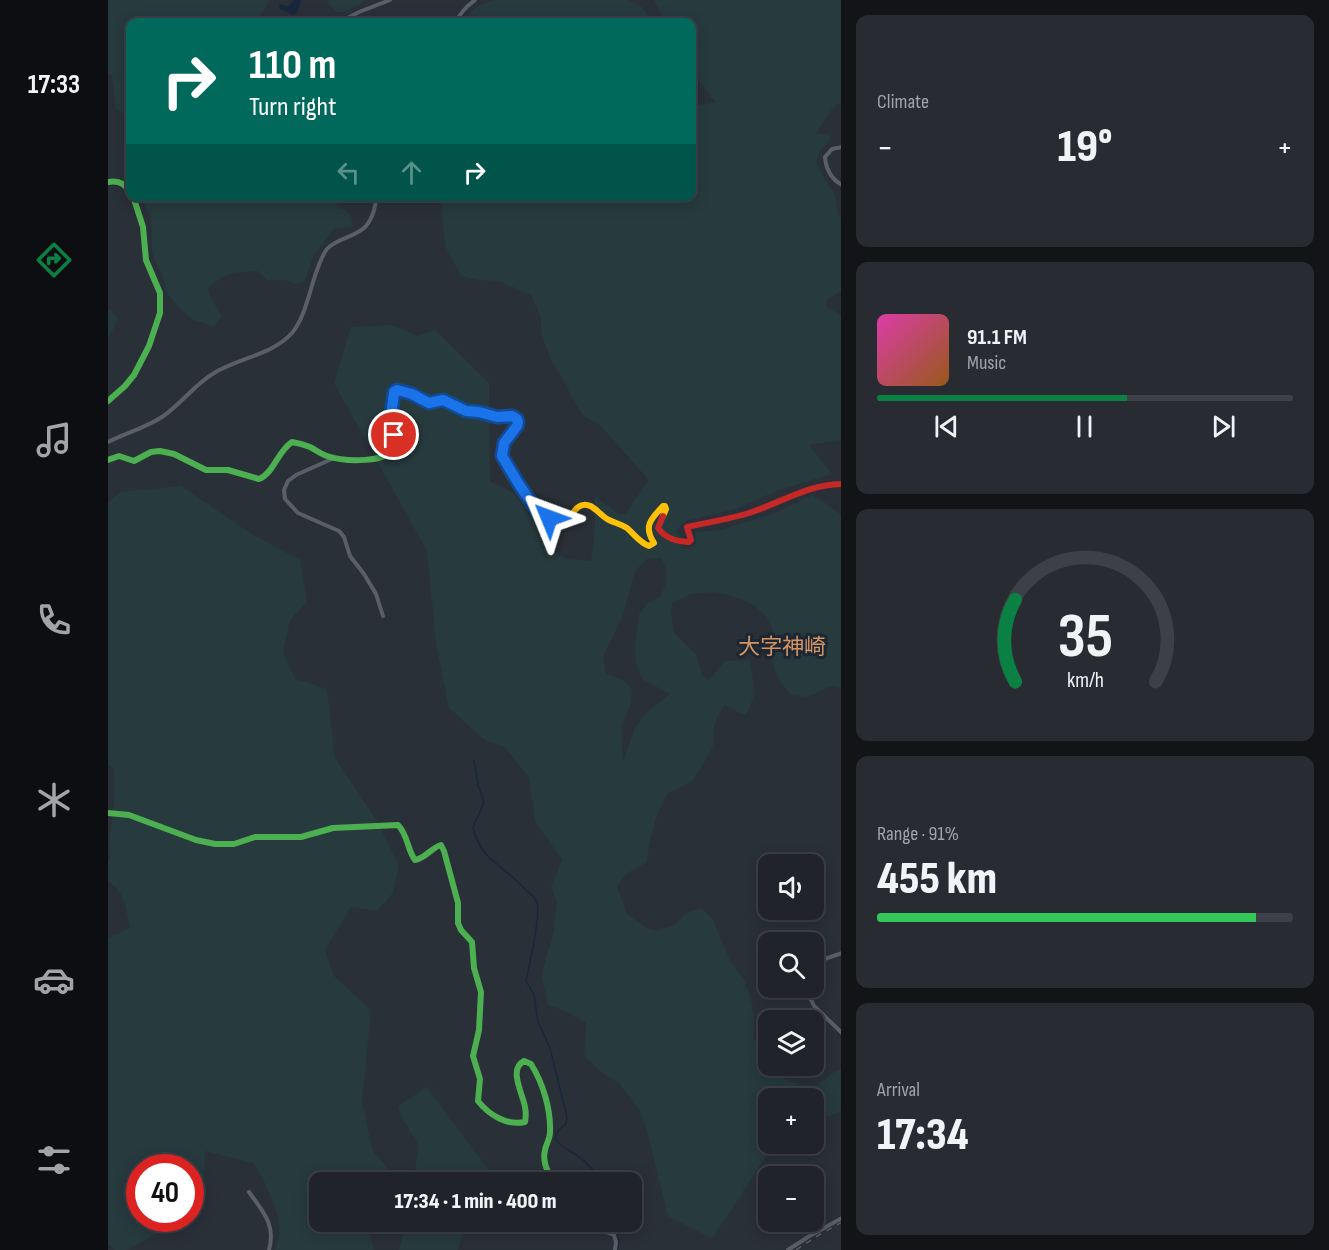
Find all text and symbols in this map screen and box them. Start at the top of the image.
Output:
text: 110 m [249,40,336,91]
icon: right [150,42,228,120]
text: 17:33 [28,69,80,101]
text: Climate [877,90,929,114]
text: Turn right [249,91,336,123]
text: 19° [1058,120,1112,175]
text: − [877,128,893,168]
text: + [1277,128,1293,168]
icon: left [332,156,365,189]
icon: ahead [395,156,428,189]
icon: right [458,156,491,189]
icon: directions [33,239,75,281]
text: 91.1 FM [967,324,1027,351]
text: Music [967,351,1006,375]
pin [368,409,419,460]
icon: previous [930,410,963,443]
icon: pause [1068,410,1101,443]
icon: next [1207,410,1240,443]
icon: arrive [377,418,410,451]
icon: music [33,419,75,461]
position arrow [517,486,581,550]
icon: phone [33,599,75,641]
text: 35 [1057,600,1113,675]
district label: 大字神崎 [738,634,826,661]
text: km/h [1066,668,1104,693]
icon: climate [33,779,75,821]
text: Range · 91% [877,822,959,846]
text: 455 km [877,852,997,907]
map controls [758,854,824,1232]
button: sound [758,854,824,920]
button: search [758,932,824,998]
icon: car [33,959,75,1001]
button: layers [758,1010,824,1076]
text: Arrival [877,1078,920,1102]
button: + [758,1088,824,1154]
text: 17:34 [877,1108,969,1163]
icon: filters [33,1139,75,1181]
speed limit sign: 40 [126,1154,204,1232]
button: − [758,1166,824,1232]
text: 17:34 · 1 min · 400 m [395,1188,556,1215]

